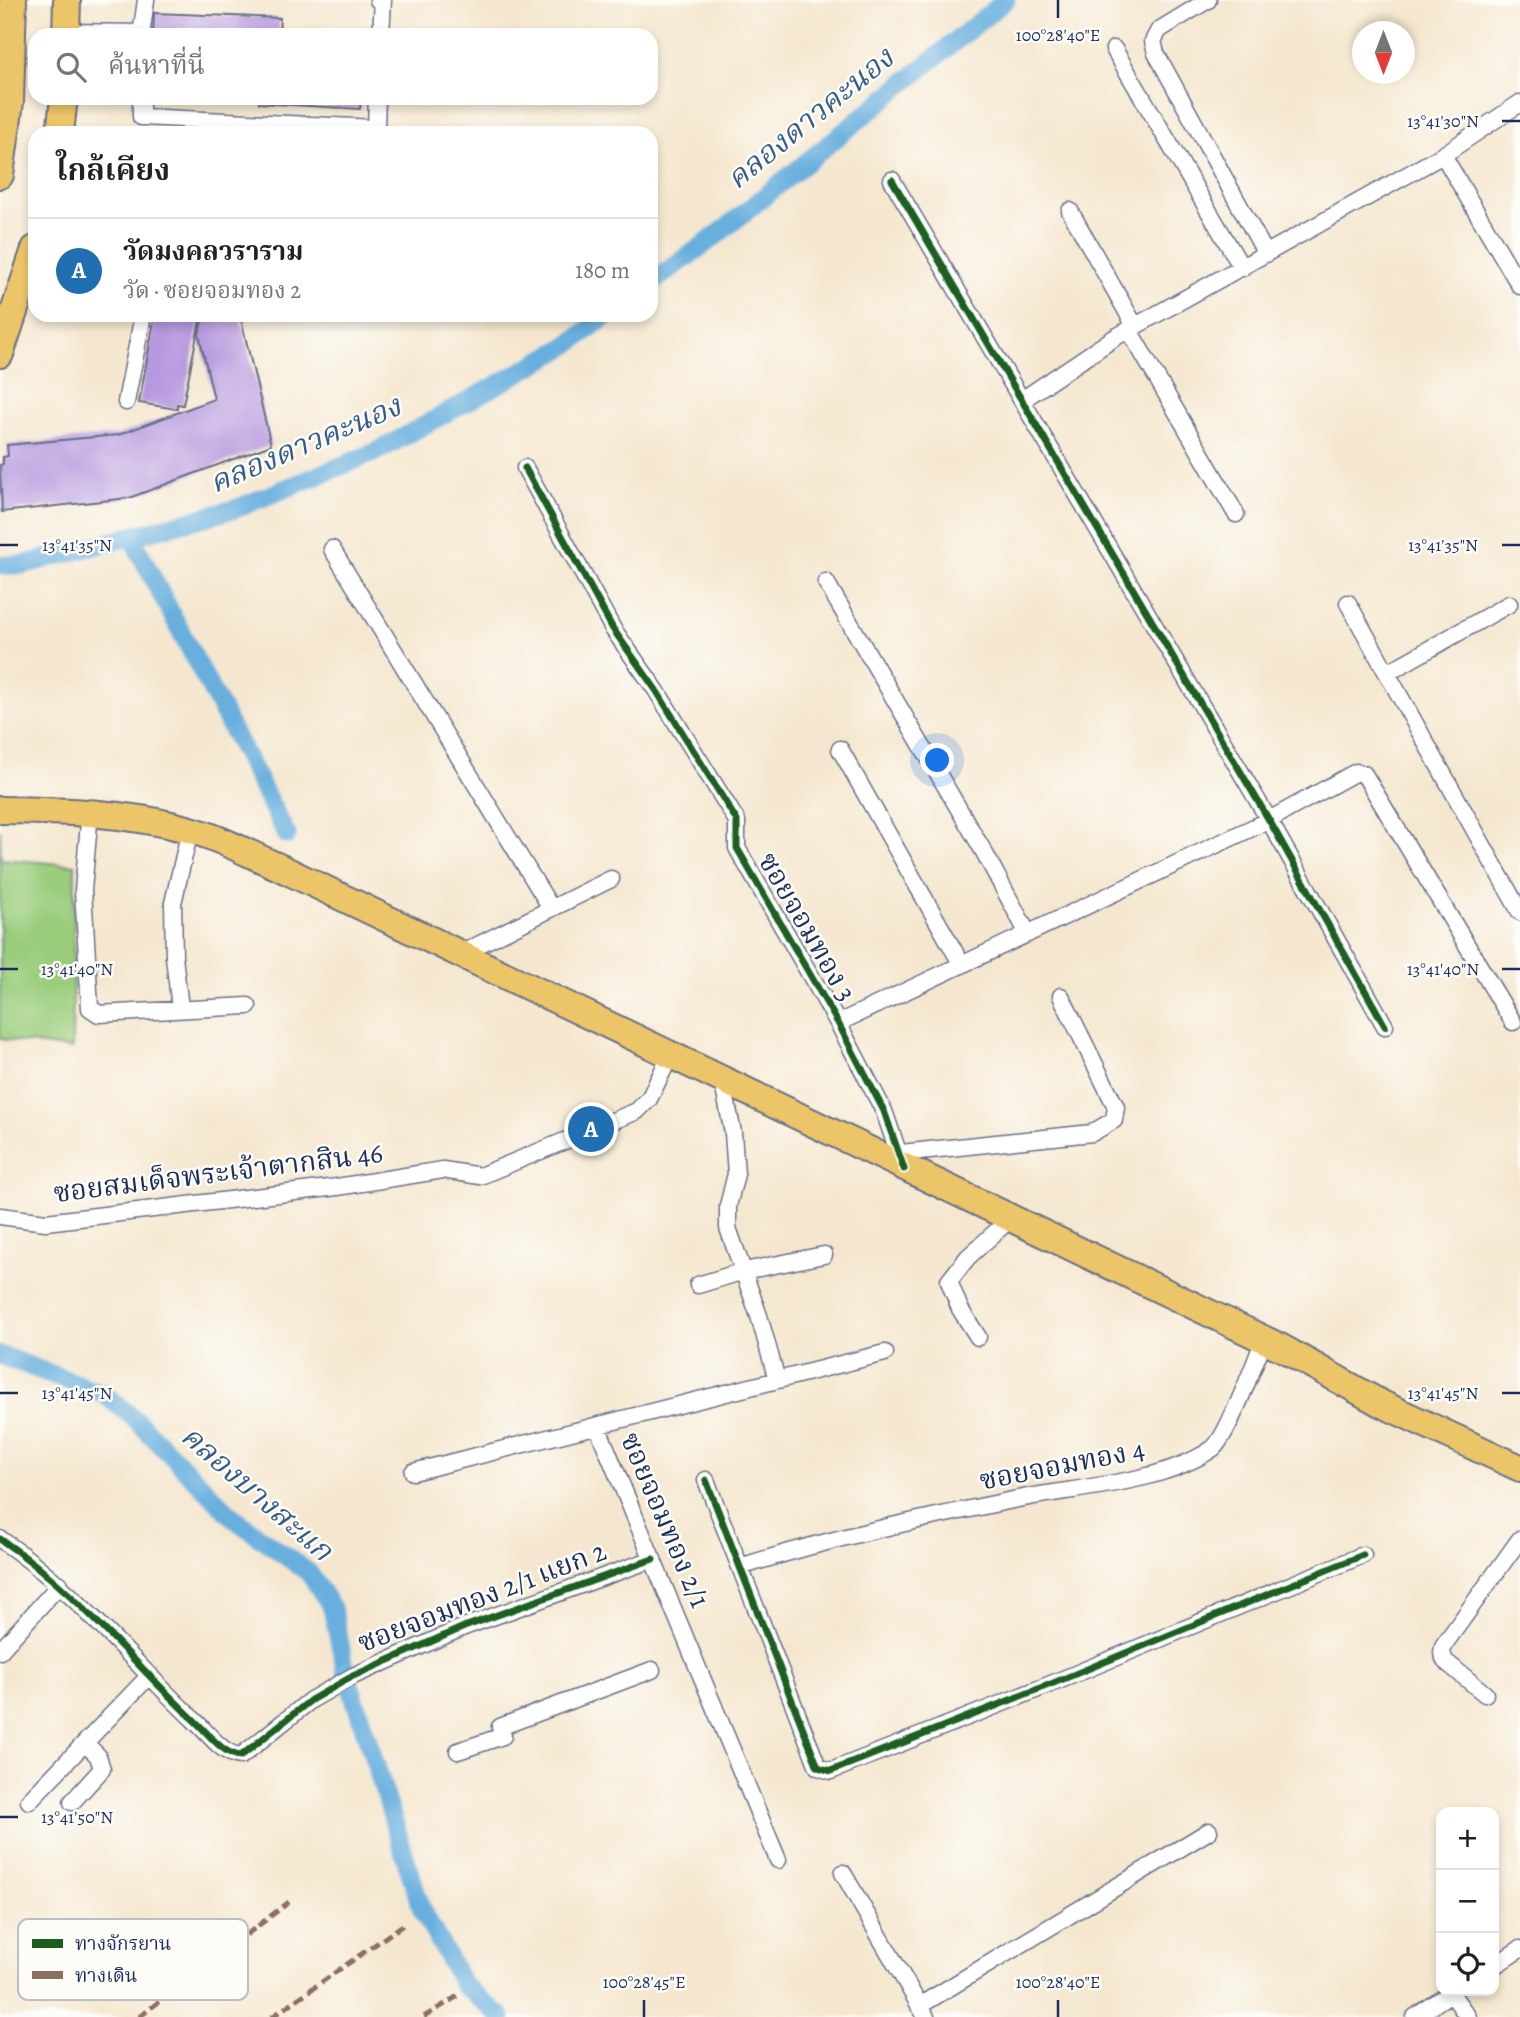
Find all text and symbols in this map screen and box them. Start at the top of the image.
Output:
north arrow [1352,21,1415,84]
text: 100°28'40"E [1016,23,1100,47]
search box [28,28,658,105]
water label: คลองดาวคะนอง [718,37,903,198]
icon: search [52,48,90,86]
text: ค้นหาที่นี่ [108,48,205,83]
text: 13°41'30"N [1407,109,1479,133]
text: ใกล้เคียง [56,150,170,190]
text: วัดมงคลวราราม [123,234,304,269]
text: A [72,255,86,286]
text: 180 m [575,255,630,286]
text: วัด · ซอยจอมทอง 2 [123,275,301,306]
water label: คลองดาวคะนอง [203,385,408,502]
text: 13°41'35"N [42,533,112,557]
text: 13°41'35"N [1408,533,1478,557]
your location [920,743,954,777]
street label: ซอยจอมทอง 3 [749,845,865,1009]
text: 13°41'40"N [41,957,113,981]
text: 13°41'40"N [1407,957,1479,981]
pin: A [568,1103,614,1155]
street label: ซอยสมเด็จพระเจ้าตากสิน 46 [51,1134,385,1212]
text: 13°41'45"N [42,1381,112,1405]
text: 13°41'45"N [1408,1381,1478,1405]
water label: คลองบางสะแก [173,1416,342,1570]
street label: ซอยจอมทอง 2/1 [611,1427,719,1613]
street label: ซอยจอมทอง 4 [976,1430,1148,1500]
street label: ซอยจอมทอง 2/1 แยก 2 [352,1532,612,1662]
text: 13°41'50"N [41,1805,113,1829]
map controls [1436,1807,1499,1996]
button: + [1436,1807,1499,1870]
button: − [1436,1870,1499,1933]
legend [18,1919,248,2000]
text: ทางจักรยาน [75,1931,171,1957]
button: locate [1436,1933,1499,1996]
text: ทางเดิน [75,1963,137,1989]
text: 100°28'45"E [602,1970,686,1994]
text: 100°28'40"E [1016,1970,1100,1994]

